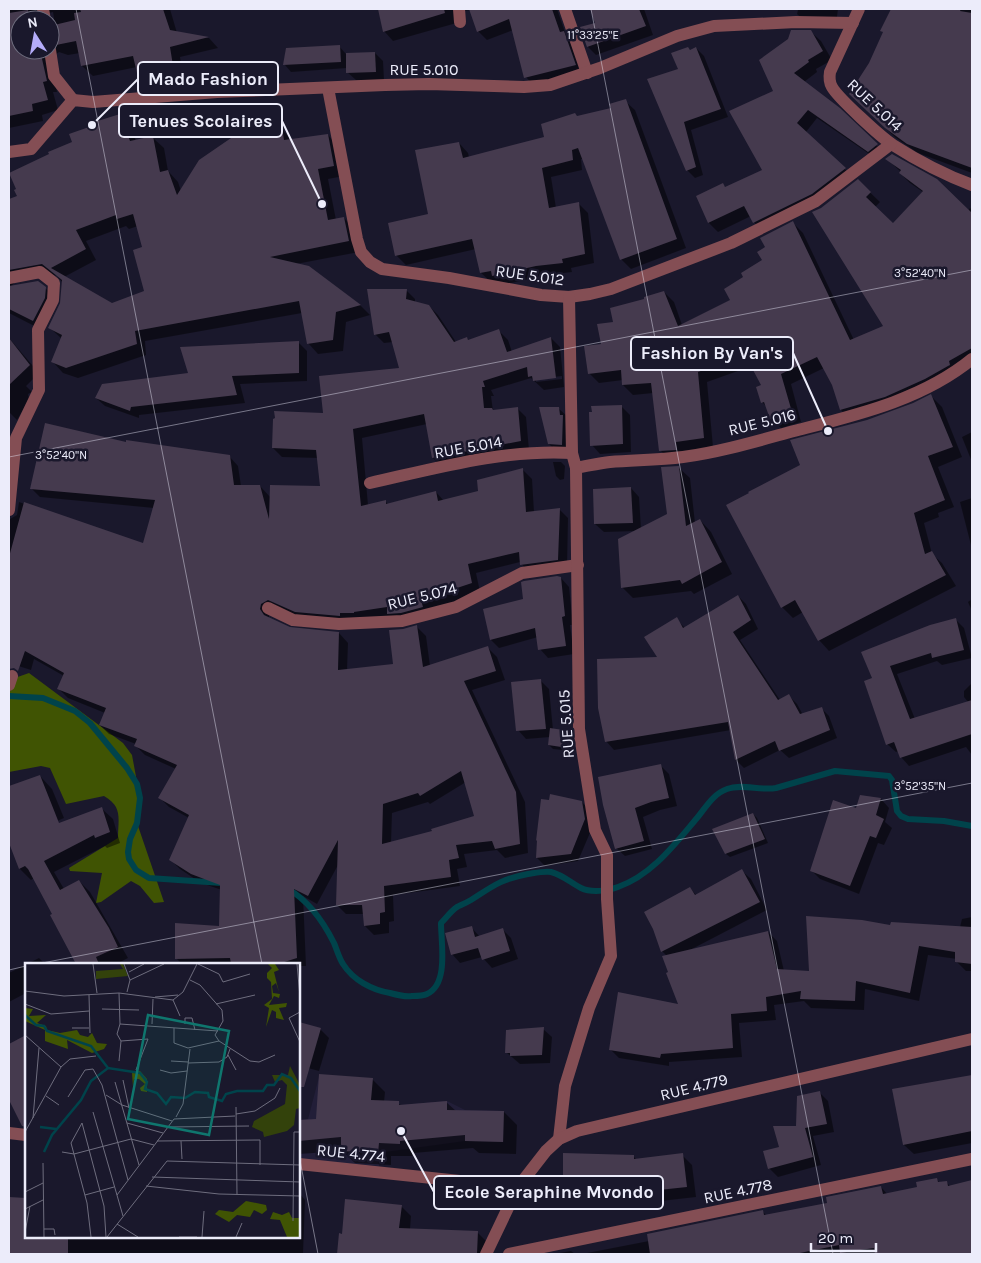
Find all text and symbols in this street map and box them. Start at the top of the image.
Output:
north arrow [10,10,60,60]
text: N [26,13,39,32]
text: 11°33'25"E [567,28,619,42]
street label: RUE 5.010 [389,60,459,79]
callout: Mado Fashion [138,62,278,95]
text: Mado Fashion [148,68,268,90]
street label: RUE 5.014 [843,75,907,135]
callout: Tenues Scolaires [119,104,282,137]
text: Tenues Scolaires [130,110,272,132]
street label: RUE 5.012 [495,261,565,289]
text: 3°52'40"N [894,266,946,280]
callout: Fashion By Van's [631,337,793,370]
text: Fashion By Van's [641,342,783,364]
street label: RUE 5.016 [726,404,798,440]
street label: RUE 5.014 [433,432,504,462]
text: 3°52'40"N [35,448,87,462]
street label: RUE 5.074 [385,578,459,614]
street label: RUE 5.015 [554,689,578,759]
text: 3°52'35"N [894,779,946,793]
inset map [25,963,300,1238]
street label: RUE 4.779 [658,1069,730,1105]
street label: RUE 4.774 [316,1140,386,1166]
street label: RUE 4.778 [702,1174,774,1208]
callout: Ecole Seraphine Mvondo [434,1176,663,1209]
text: Ecole Seraphine Mvondo [444,1181,654,1203]
scale bar [811,1220,876,1252]
text: 20 m [818,1229,853,1247]

